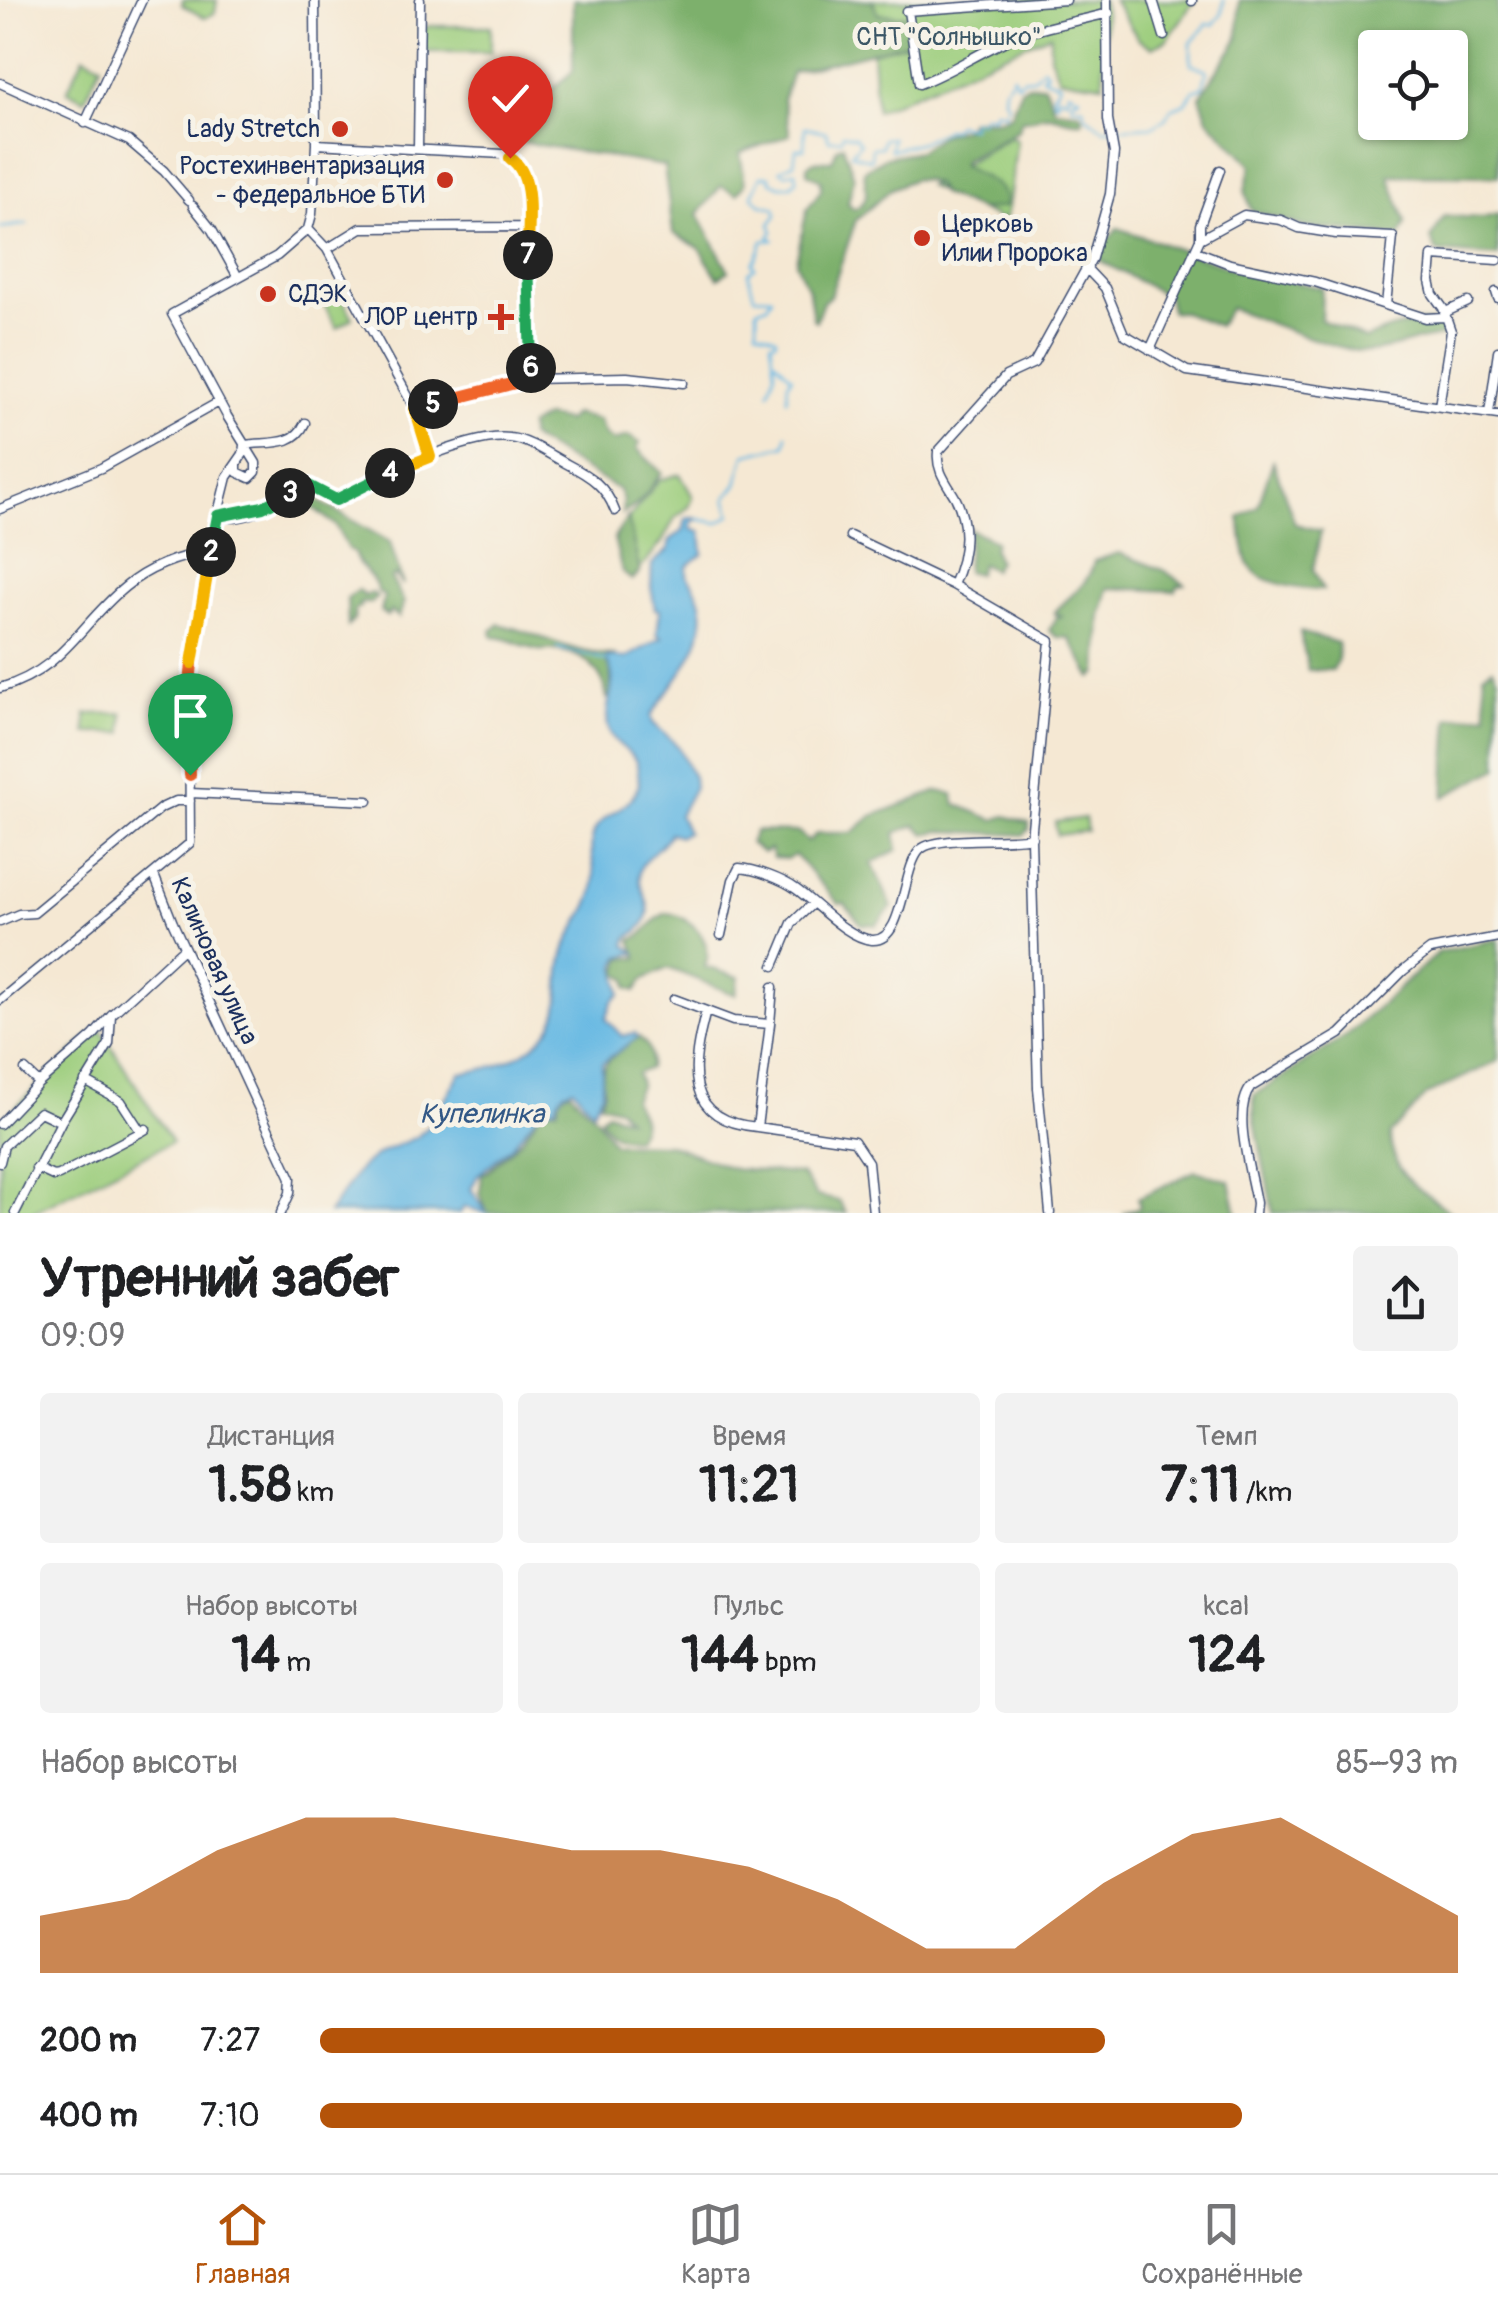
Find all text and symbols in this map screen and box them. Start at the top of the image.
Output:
park label: СНТ "Солнышко" [856,22,1042,53]
map controls [1358,30,1468,140]
button: locate [1358,30,1468,140]
pin [468,56,553,159]
icon: check [483,71,538,126]
place label: Lady Stretch [186,114,320,145]
marker: Lady Stretch [329,118,351,140]
place label: Ростехинвентаризация - федеральное БТИ [180,151,425,211]
marker: Ростехинвентаризация - федеральное БТИ [434,169,456,191]
place label: Церковь Илии Пророка [942,209,1088,269]
marker: Церковь Илии Пророка [911,227,933,249]
pin: 7 [503,230,553,280]
text: 7 [521,237,535,272]
place label: СДЭК [288,279,348,310]
marker: СДЭК [257,283,279,305]
place label: ЛОР центр [363,302,478,333]
marker: ЛОР центр [488,304,514,330]
pin: 6 [506,343,556,393]
text: 6 [523,350,539,385]
pin: 5 [408,379,458,429]
text: 5 [425,386,441,421]
pin: 4 [365,448,415,498]
text: 4 [382,455,398,490]
pin: 3 [265,468,315,518]
text: 3 [282,475,298,510]
pin: 2 [186,527,236,577]
text: 2 [203,534,219,569]
pin [148,673,233,776]
icon: arrive [163,688,218,743]
street label: Калиновая улица [163,873,265,1049]
water label: Купелинка [420,1097,546,1132]
text: Утренний забег [40,1244,399,1313]
button: share [1353,1246,1458,1351]
text: 09:09 [40,1316,125,1356]
text: Дистанция [208,1419,335,1454]
text: Время [712,1419,786,1454]
text: Темп [1196,1419,1258,1454]
text: 1.58 [209,1454,291,1517]
text: 11:21 [699,1454,799,1517]
text: 7:11 [1161,1454,1240,1517]
text: km [291,1475,334,1510]
text: /km [1240,1475,1292,1510]
text: Набор высоты [185,1589,358,1624]
text: Пульс [714,1589,784,1624]
text: kcal [1204,1589,1249,1624]
text: 14 [232,1624,280,1687]
text: 144 [681,1624,759,1687]
text: 124 [1188,1624,1265,1687]
text: m [280,1645,311,1680]
text: bpm [759,1645,817,1680]
text: Набор высоты [40,1743,238,1783]
text: 85–93 m [1336,1743,1458,1783]
text: 200 m [40,2021,137,2061]
text: 7:27 [200,2021,260,2061]
text: 400 m [40,2096,138,2136]
text: 7:10 [200,2096,260,2136]
tab: Главная [195,2197,290,2292]
tab: Карта [681,2197,751,2292]
tab: Сохранённые [1141,2197,1303,2292]

